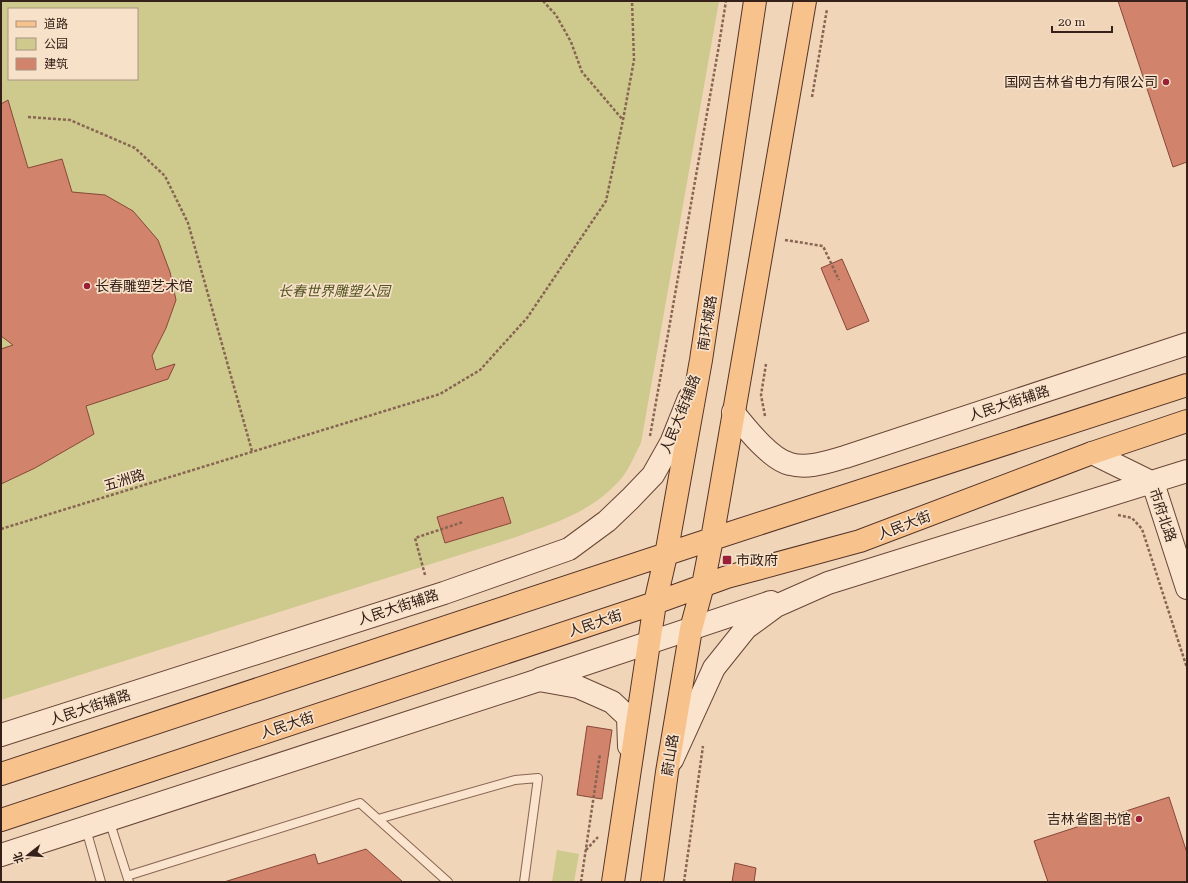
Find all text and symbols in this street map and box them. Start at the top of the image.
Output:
legend [8,8,138,80]
scale bar [1052,8,1112,34]
text: 20 m [1058,15,1085,29]
text: 道路 [44,17,68,31]
text: 公园 [44,37,68,51]
text: 建筑 [44,57,68,71]
place label: 国网吉林省电力有限公司 [1004,74,1158,90]
marker: 国网吉林省电力有限公司 [1161,77,1171,87]
place label: 长春雕塑艺术馆 [95,278,193,294]
marker: 长春雕塑艺术馆 [82,281,92,291]
park label: 长春世界雕塑公园 [278,283,392,299]
street label: 南环城路 [695,294,719,352]
street label: 人民大街辅路 [657,372,703,456]
street label: 人民大街辅路 [967,382,1051,424]
street label: 五洲路 [102,466,146,494]
street label: 市府北路 [1146,486,1180,544]
street label: 人民大街 [875,507,933,543]
place label: 市政府 [736,552,778,568]
marker: 市政府 [721,554,733,566]
street label: 人民大街辅路 [356,586,440,628]
street label: 人民大街 [566,607,624,639]
street label: 人民大街辅路 [48,686,132,728]
street label: 人民大街 [258,709,316,741]
street label: 蔚山路 [659,733,681,777]
place label: 吉林省图书馆 [1047,811,1131,827]
marker: 吉林省图书馆 [1134,814,1144,824]
north arrow [8,835,48,875]
text: 北 [11,851,27,865]

